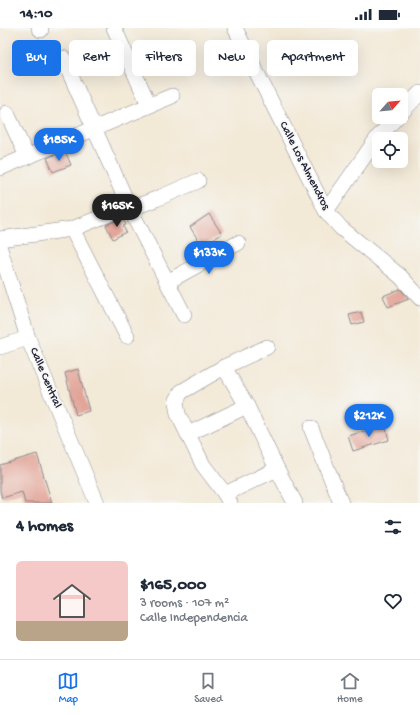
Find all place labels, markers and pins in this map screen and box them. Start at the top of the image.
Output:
pin: $185K [31,128,87,162]
pin: $165K [89,194,145,228]
pin: $133K [181,241,237,275]
pin: $212K [341,404,397,438]

